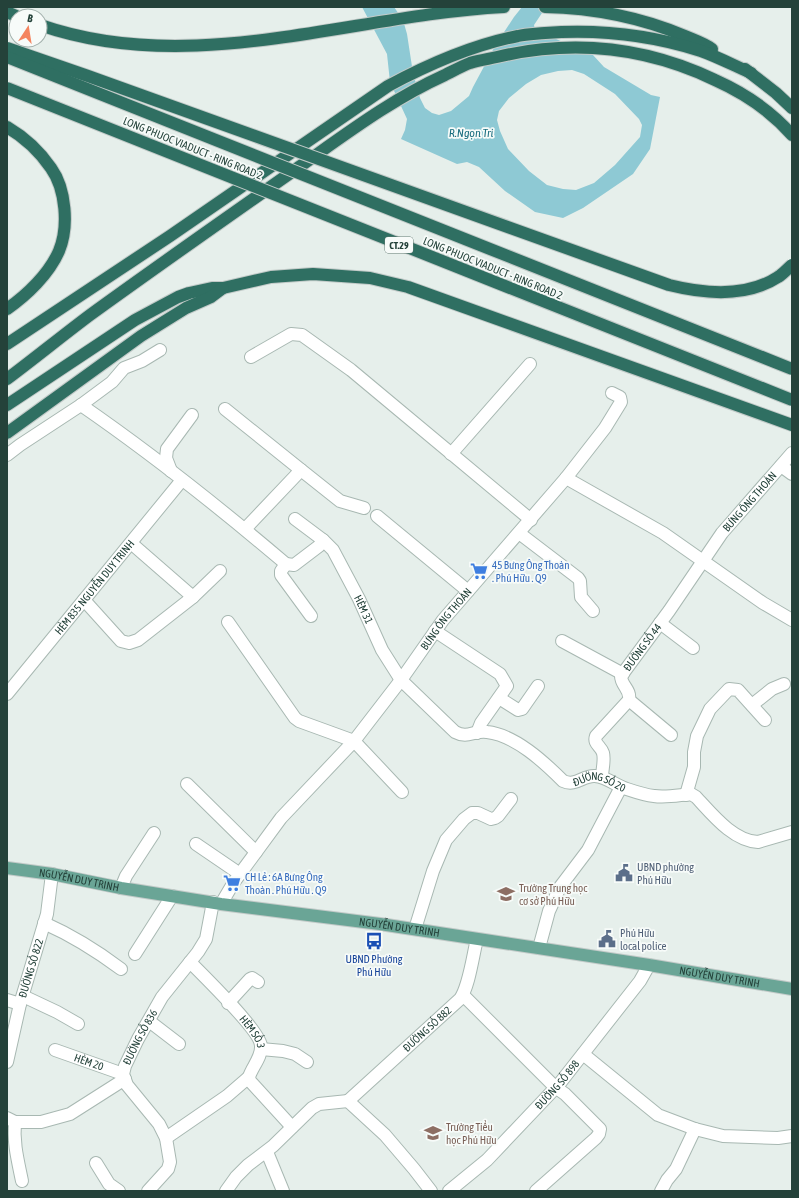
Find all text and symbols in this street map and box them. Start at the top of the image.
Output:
north arrow [8,8,48,48]
text: B [26,12,35,25]
street label: LONG PHUOC VIADUCT - RING ROAD 2 [121,114,265,182]
water label: R.Ngọn Tri [449,126,494,140]
street label: LONG PHUOC VIADUCT - RING ROAD 2 [421,234,565,302]
road number: CT.29 [385,237,413,253]
street label: BƯNG ÔNG THOÀN [720,469,779,534]
street label: HẺM 835 NGUYỄN DUY TRINH [52,537,137,637]
place label: 45 Bưng Ông Thoàn . Phú Hữu . Q9 [492,559,570,584]
supermarket icon: 45 Bưng Ông Thoàn . Phú Hữu . Q9 [469,561,489,581]
street label: BƯNG ÔNG THOÀN [418,586,474,652]
street label: HÈM 31 [352,593,375,626]
street label: ĐƯỜNG SỐ 44 [621,621,664,673]
street label: ĐƯỜNG SỐ 20 [571,770,628,794]
place label: UBND phường Phú Hữu [637,861,694,886]
public building icon: UBND phường Phú Hữu [614,863,634,883]
street label: NGUYỄN DUY TRINH [38,866,120,893]
place label: CH Lẻ : 6A Bưng Ông Thoàn . Phú Hữu . Q9 [245,871,327,896]
supermarket icon: CH Lẻ : 6A Bưng Ông Thoàn . Phú Hữu . Q9 [222,873,242,893]
place label: Trường Trung học cơ sở Phú Hữu [519,882,588,907]
school or university icon: Trường Trung học cơ sở Phú Hữu [496,884,516,904]
street label: NGUYỄN DUY TRINH [358,915,441,939]
place label: Phú Hữu local police [620,927,666,952]
public building icon: Phú Hữu local police [597,929,617,949]
bus stop icon: UBND Phường Phú Hữu [364,931,384,951]
street label: ĐƯỜNG SỐ 822 [16,937,45,999]
place label: UBND Phường Phú Hữu [345,953,403,978]
street label: NGUYỄN DUY TRINH [678,964,761,990]
street label: ĐƯỜNG SỐ 882 [400,1004,454,1054]
street label: ĐƯỜNG SỐ 836 [120,1007,160,1067]
street label: HÈM SỐ 3 [237,1013,267,1049]
street label: HÈM 20 [73,1051,105,1073]
street label: ĐƯỜNG SỐ 898 [532,1058,582,1112]
place label: Trường Tiểu học Phú Hữu [446,1120,497,1147]
school or university icon: Trường Tiểu học Phú Hữu [423,1123,443,1143]

